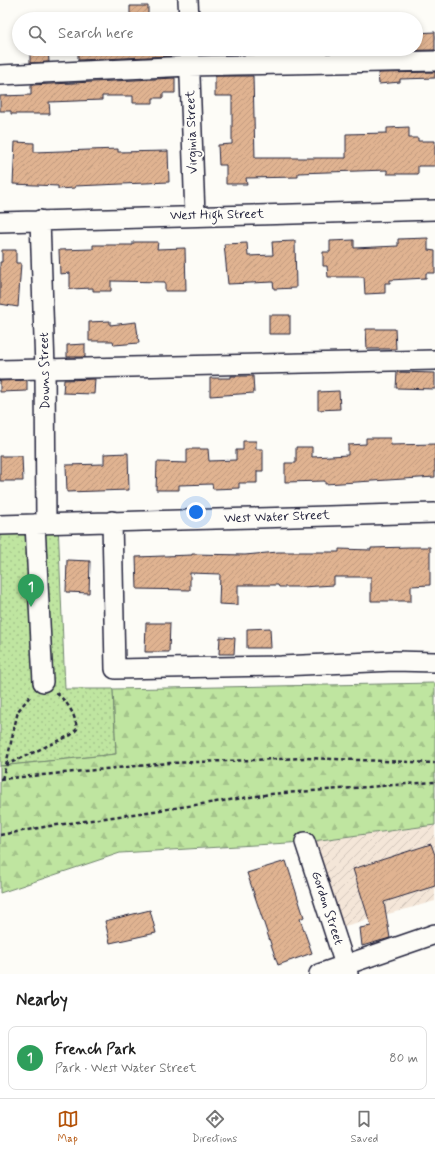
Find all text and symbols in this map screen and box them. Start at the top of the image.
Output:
search box [12,12,423,56]
icon: search [26,23,48,45]
text: Search here [58,24,134,44]
street label: Virginia Street [182,89,203,174]
street label: West High Street [170,206,265,226]
street label: Downs Street [36,332,54,410]
your location [186,502,206,522]
street label: West Water Street [224,507,330,527]
pin: 1 [18,574,44,607]
street label: Gordon Street [307,869,347,947]
text: Nearby [16,989,68,1011]
text: French Park [55,1040,136,1060]
text: 1 [27,1050,33,1067]
text: 80 m [389,1050,418,1067]
text: Park · West Water Street [55,1060,197,1077]
tab: Map [57,1108,79,1146]
tab: Directions [192,1108,237,1146]
tab: Saved [351,1108,378,1146]

